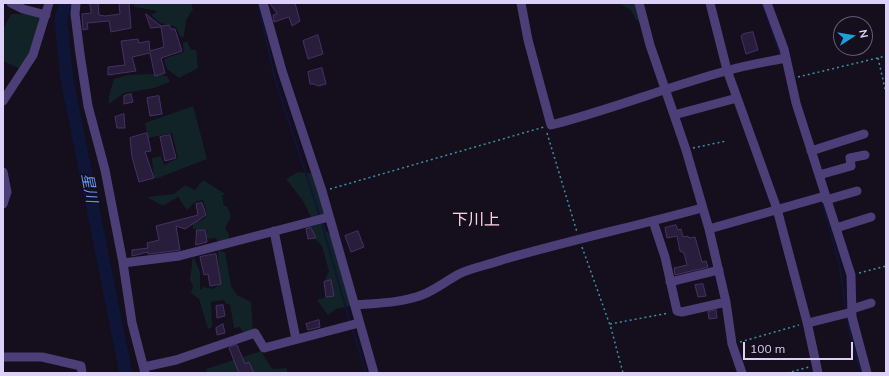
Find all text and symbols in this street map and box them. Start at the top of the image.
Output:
north arrow [833,16,873,56]
text: N [856,28,871,39]
water label: 星川 [77,172,101,204]
district label: 下川上 [452,210,500,230]
scale bar [745,334,855,360]
text: 100 m [750,341,785,356]

